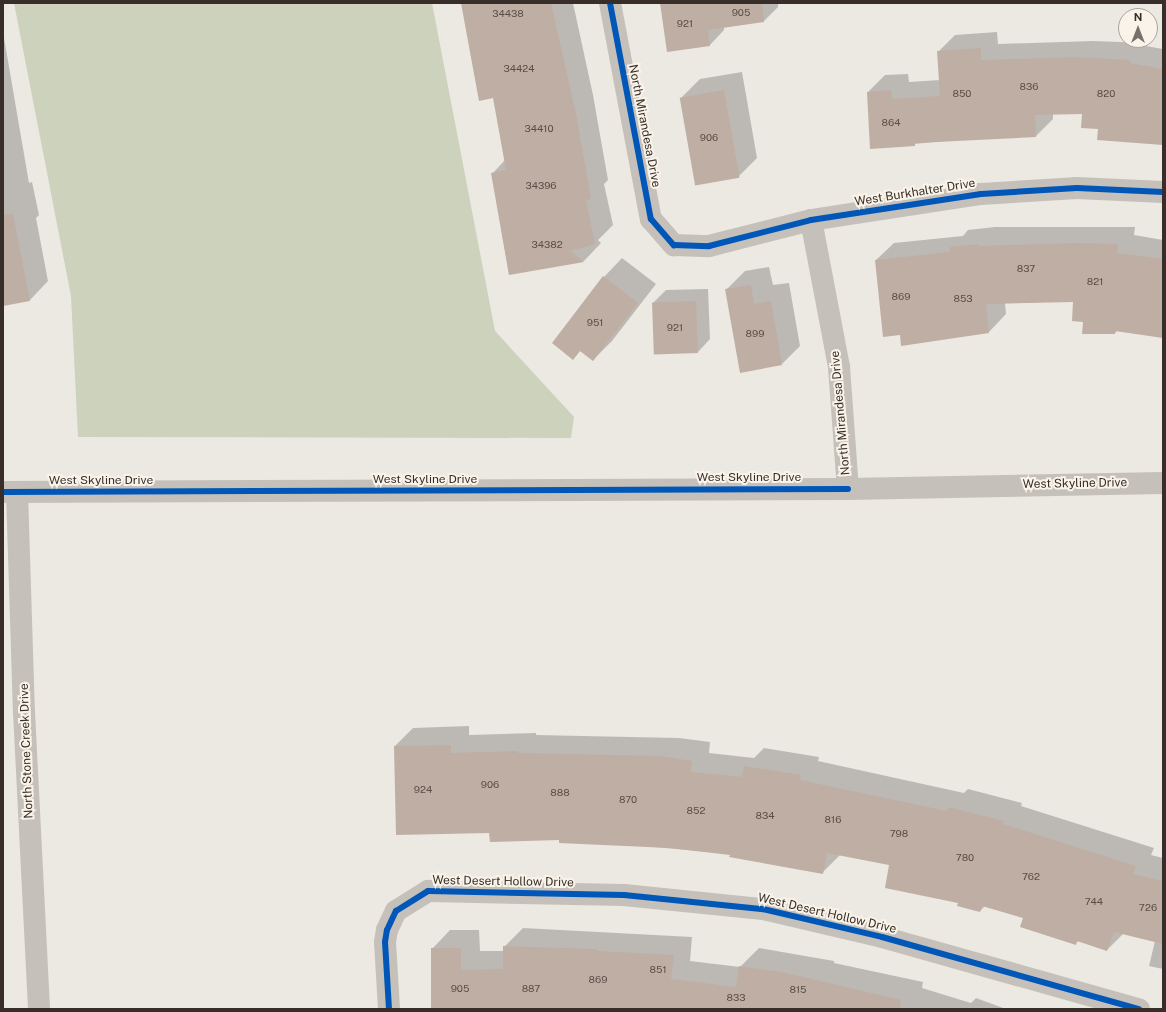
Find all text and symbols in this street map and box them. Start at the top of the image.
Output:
house number: 905 [732,7,750,19]
house number: 34438 [492,8,524,20]
north arrow [1118,8,1158,48]
text: N [1134,11,1142,23]
house number: 921 [677,18,693,30]
house number: 34424 [503,63,535,75]
street label: North Mirandesa Drive [625,63,663,189]
house number: 836 [1020,81,1038,93]
house number: 850 [953,88,971,100]
house number: 820 [1097,88,1115,100]
house number: 864 [882,117,900,129]
house number: 34410 [524,123,554,135]
house number: 906 [700,132,718,144]
street label: West Burkhalter Drive [854,176,976,210]
house number: 34396 [525,180,557,192]
house number: 34382 [531,239,563,251]
house number: 837 [1017,263,1035,275]
house number: 821 [1087,276,1103,288]
house number: 869 [892,291,910,303]
house number: 853 [953,293,973,305]
house number: 951 [587,317,603,329]
house number: 921 [667,322,683,334]
house number: 899 [746,328,764,340]
street label: North Mirandesa Drive [828,350,854,476]
street label: West Skyline Drive [697,471,801,485]
street label: West Skyline Drive [373,473,477,487]
street label: West Skyline Drive [49,474,153,488]
street label: West Skyline Drive [1023,476,1127,492]
street label: North Stone Creek Drive [17,683,37,819]
house number: 906 [481,779,499,791]
house number: 924 [414,784,432,796]
house number: 888 [550,787,570,799]
house number: 870 [619,794,637,806]
house number: 852 [687,805,705,817]
house number: 834 [756,810,774,822]
house number: 816 [825,814,841,826]
house number: 798 [890,828,908,840]
house number: 780 [956,852,974,864]
house number: 762 [1022,871,1040,883]
street label: West Desert Hollow Drive [432,874,574,890]
street label: West Desert Hollow Drive [756,891,898,937]
house number: 744 [1085,896,1103,908]
house number: 726 [1139,902,1157,914]
house number: 851 [650,964,666,976]
house number: 869 [589,974,607,986]
house number: 905 [451,983,469,995]
house number: 887 [522,983,540,995]
house number: 815 [790,984,806,996]
house number: 833 [727,992,745,1004]

